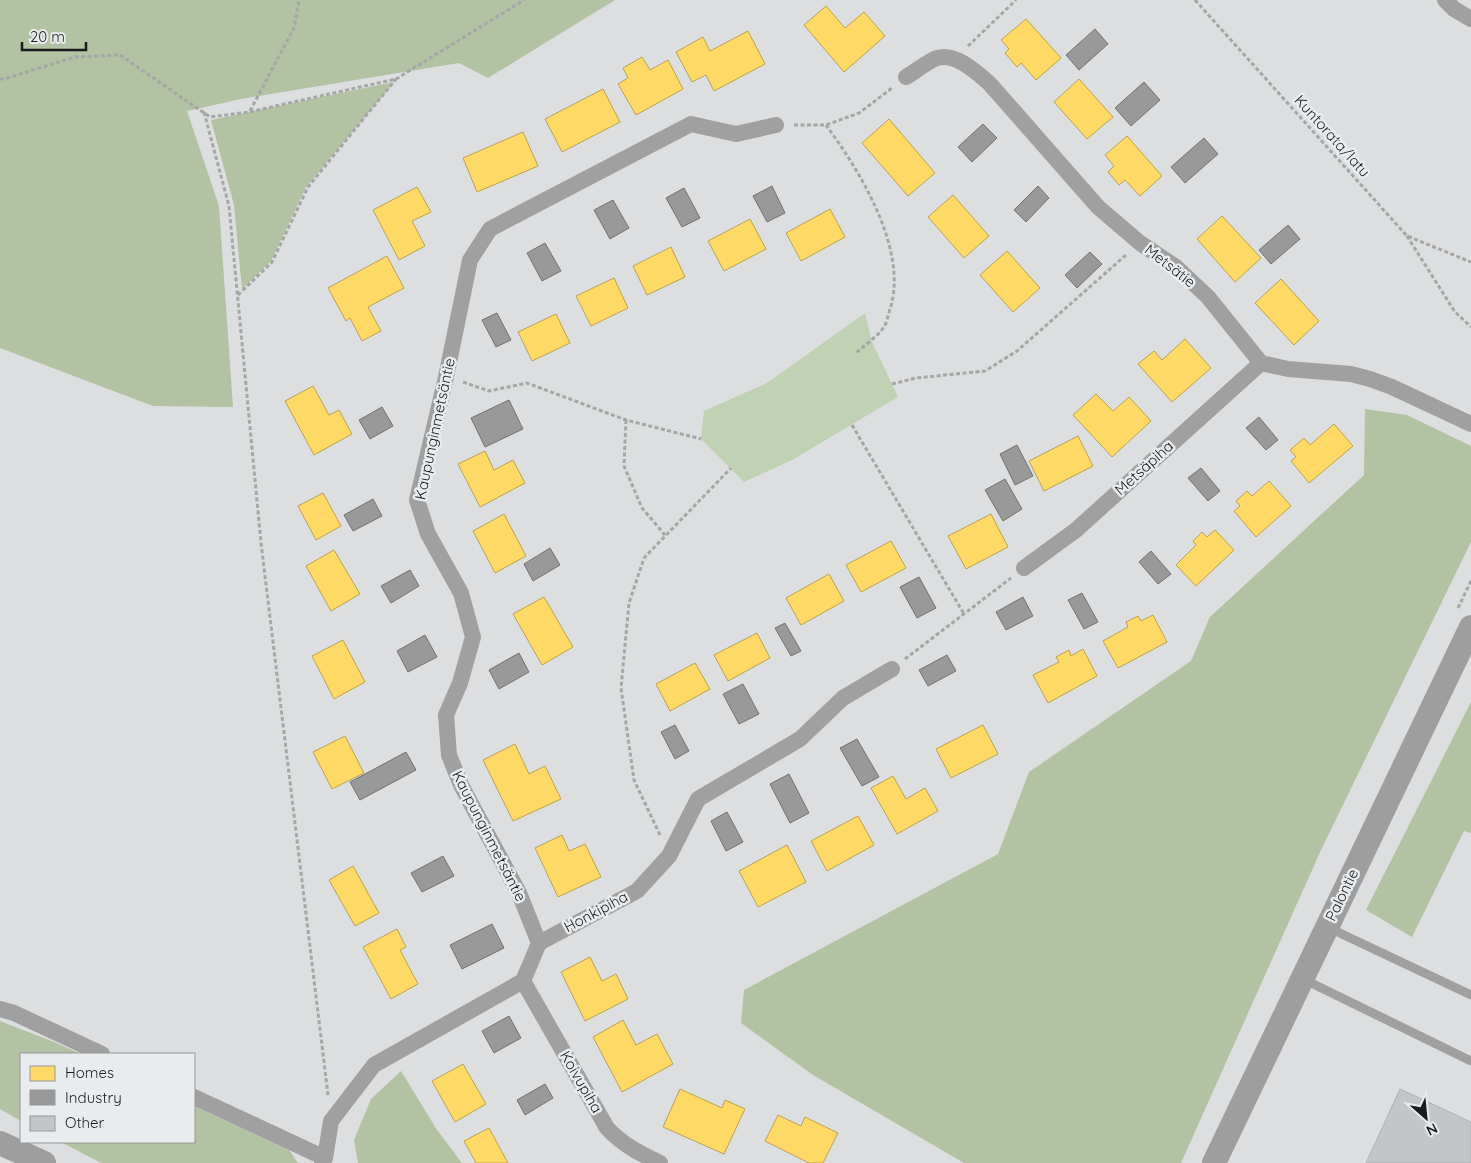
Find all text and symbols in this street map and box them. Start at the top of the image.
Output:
scale bar [22,20,86,52]
text: 20 m [30,27,65,46]
street label: Kuntorata/latu [1290,91,1374,181]
street label: Metsätie [1141,240,1200,291]
street label: Kaupunginmetsäntie [410,356,459,501]
street label: Metsäpiha [1110,436,1177,499]
street label: Kaupunginmetsäntie [448,767,531,904]
street label: Palontie [1321,866,1362,924]
street label: Honkipiha [561,887,631,936]
street label: Koivupiha [556,1047,607,1116]
legend [20,1053,195,1143]
text: Homes [65,1063,114,1082]
text: Industry [65,1088,122,1107]
north arrow [1401,1093,1451,1143]
text: Other [65,1113,105,1132]
text: N [1423,1119,1441,1140]

